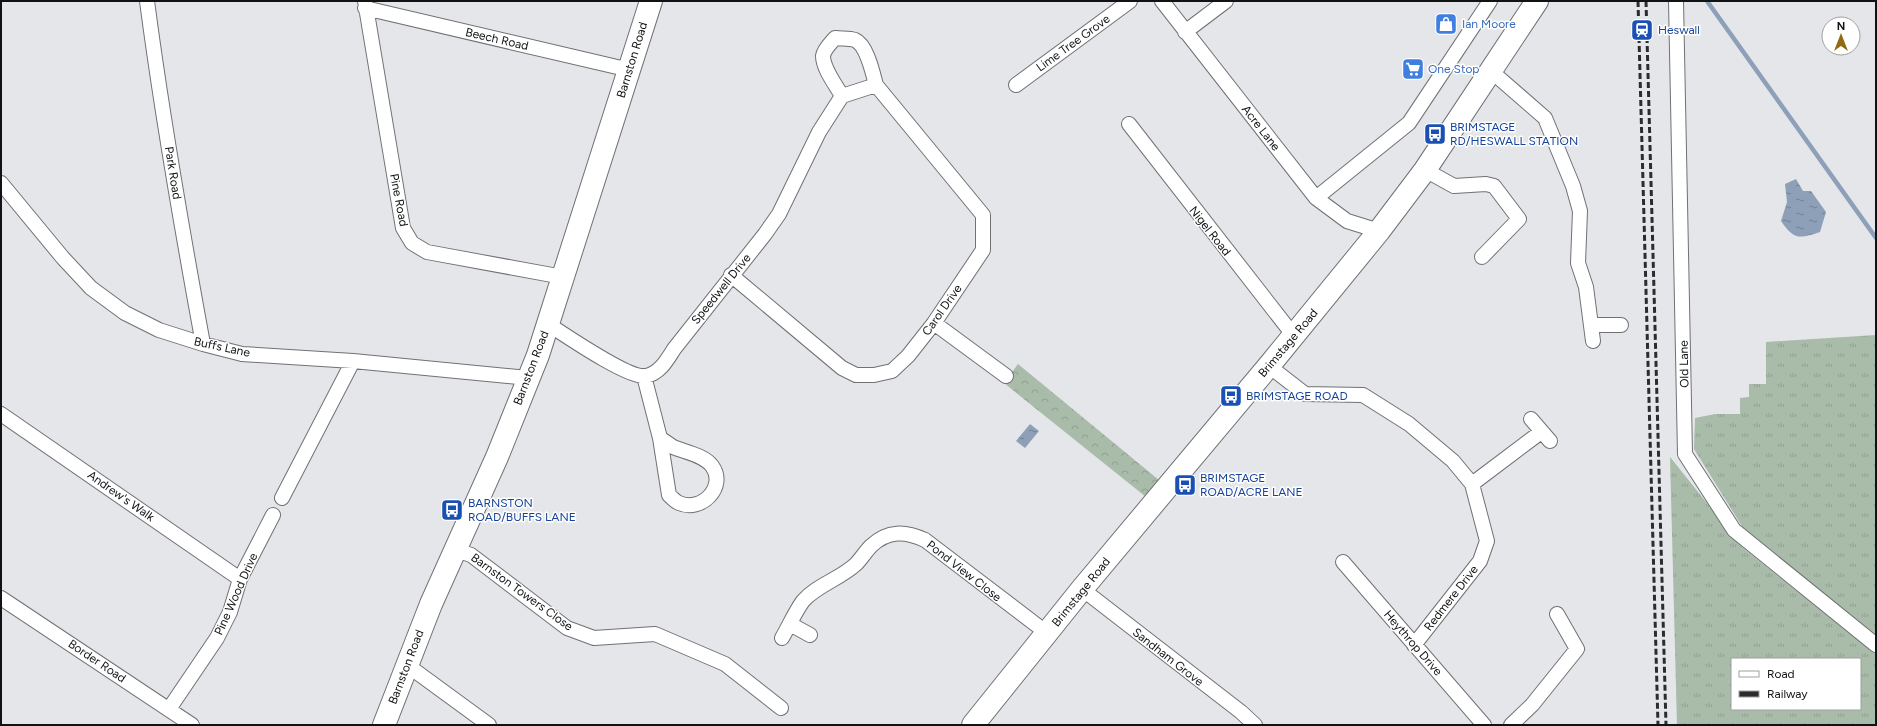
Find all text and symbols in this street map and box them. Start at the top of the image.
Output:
street label: Lime Tree Grove [1033,11,1113,74]
shop icon: Ian Moore [1433,11,1459,37]
north arrow [1821,16,1861,56]
place label: Ian Moore [1462,17,1516,31]
station icon: Heswall [1629,17,1655,43]
street label: Barnston Road [614,20,650,100]
text: N [1837,20,1845,33]
place label: Heswall [1658,23,1700,37]
street label: Beech Road [464,25,530,53]
supermarket icon: One Stop [1400,56,1426,82]
place label: One Stop [1428,62,1479,76]
street label: Acre Lane [1239,103,1283,154]
place label: BRIMSTAGE RD/HESWALL STATION [1450,120,1578,148]
bus stop icon: BRIMSTAGE RD/HESWALL STATION [1422,121,1448,147]
street label: Park Road [162,146,184,200]
street label: Pine Road [387,172,411,228]
street label: Nigel Road [1186,203,1234,259]
street label: Speedwell Drive [688,251,754,327]
street label: Carol Drive [919,281,965,338]
street label: Brimstage Road [1255,306,1321,380]
street label: Barnston Road [510,329,552,407]
street label: Buffs Lane [193,334,252,360]
street label: Old Lane [1677,340,1691,388]
bus stop icon: BRIMSTAGE ROAD [1218,383,1244,409]
place label: BRIMSTAGE ROAD [1246,389,1348,403]
street label: Andrew's Walk [85,468,157,524]
place label: BRIMSTAGE ROAD/ACRE LANE [1200,471,1303,499]
bus stop icon: BRIMSTAGE ROAD/ACRE LANE [1172,472,1198,498]
place label: BARNSTON ROAD/BUFFS LANE [468,496,576,524]
bus stop icon: BARNSTON ROAD/BUFFS LANE [439,497,465,523]
street label: Pond View Close [924,538,1004,605]
street label: Pine Wood Drive [212,550,261,637]
street label: Barnston Towers Close [468,550,576,634]
street label: Brimstage Road [1049,555,1113,629]
street label: Redmere Drive [1421,562,1481,634]
street label: Heythrop Drive [1381,608,1445,679]
street label: Sandham Grove [1130,625,1206,689]
street label: Barnston Road [385,628,427,706]
street label: Border Road [65,637,129,685]
legend [1731,658,1861,710]
text: Road [1767,667,1795,681]
text: Railway [1767,687,1808,701]

